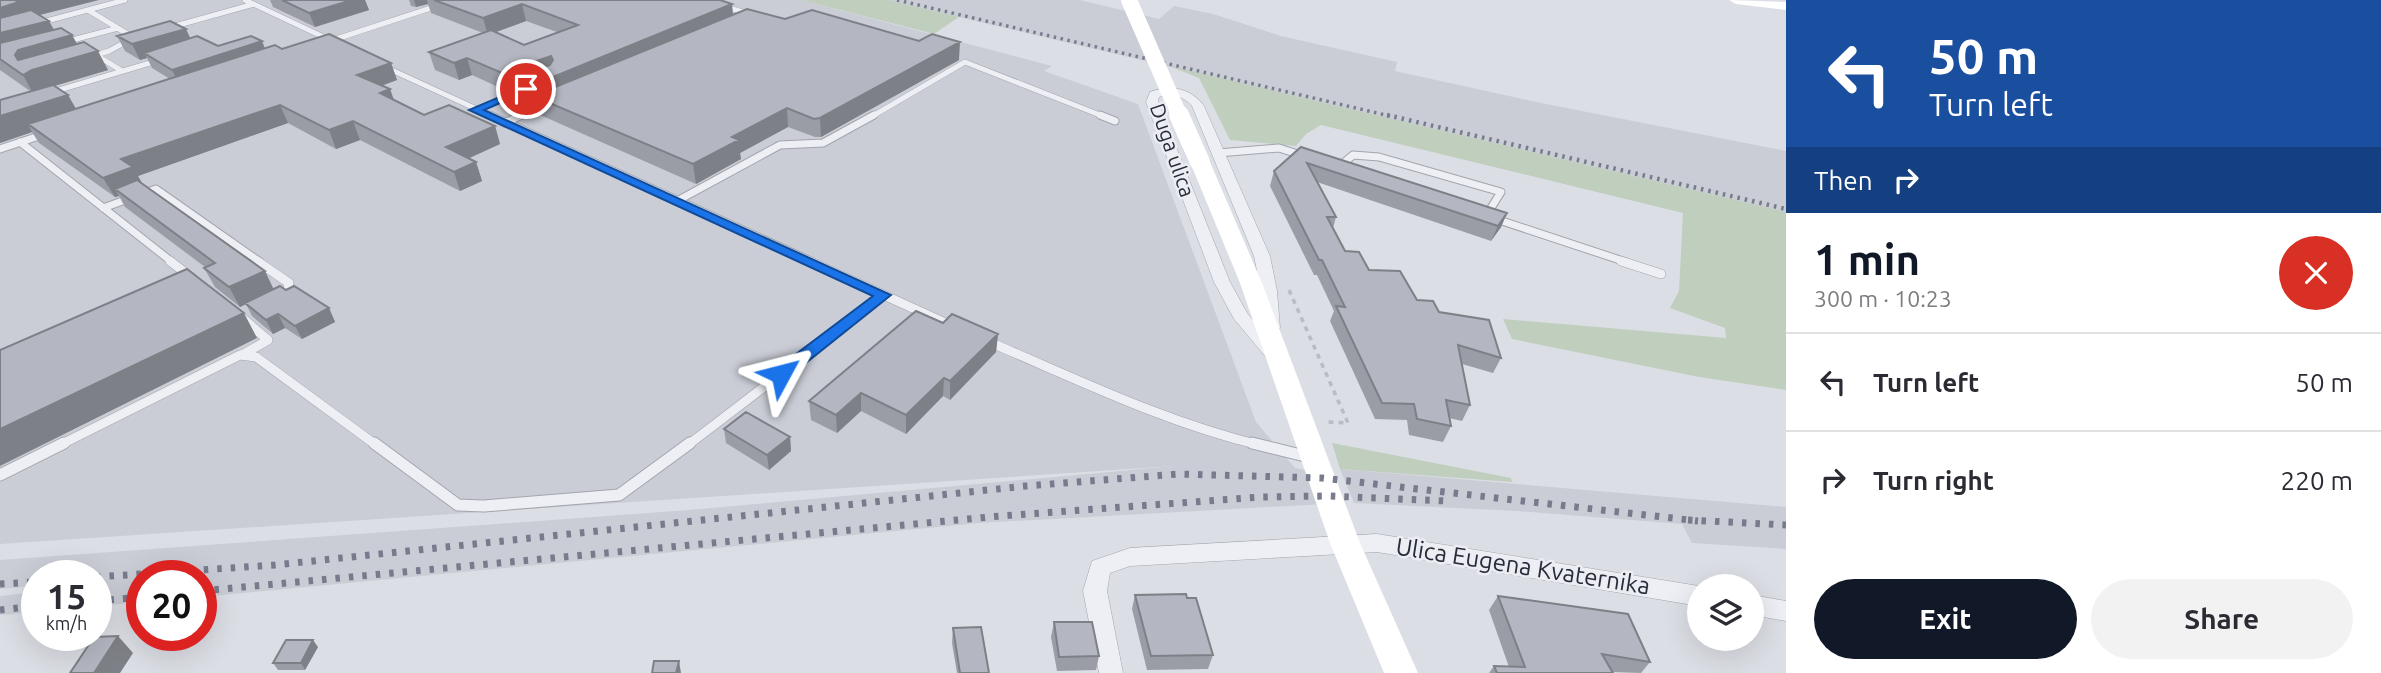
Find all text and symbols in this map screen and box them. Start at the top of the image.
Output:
icon: left [1814,28,1905,119]
text: 50 m [1929,28,2038,83]
pin [496,59,556,119]
icon: arrive [507,70,545,108]
text: Turn left [1929,86,2053,122]
street label: Duga ulica [1146,100,1200,200]
icon: right [1887,161,1925,199]
text: Then [1814,166,1873,195]
text: 1 min [1814,236,1920,283]
button: close [2279,236,2353,310]
text: 300 m · 10:23 [1814,286,1952,311]
position arrow [744,337,818,411]
icon: left [1814,363,1852,401]
text: Turn left [1873,368,1979,397]
text: 50 m [2295,368,2353,397]
icon: right [1814,461,1852,499]
text: Turn right [1873,466,1994,495]
text: 220 m [2281,466,2353,495]
street label: Ulica Eugena Kvaternika [1394,533,1652,599]
speed limit sign: 20 [126,560,217,651]
map controls [1687,574,1764,651]
button: layers [1687,574,1764,651]
text: 15 [47,576,86,616]
button: Exit [1814,579,2077,659]
button: Share [2091,579,2353,659]
text: km/h [46,613,87,633]

